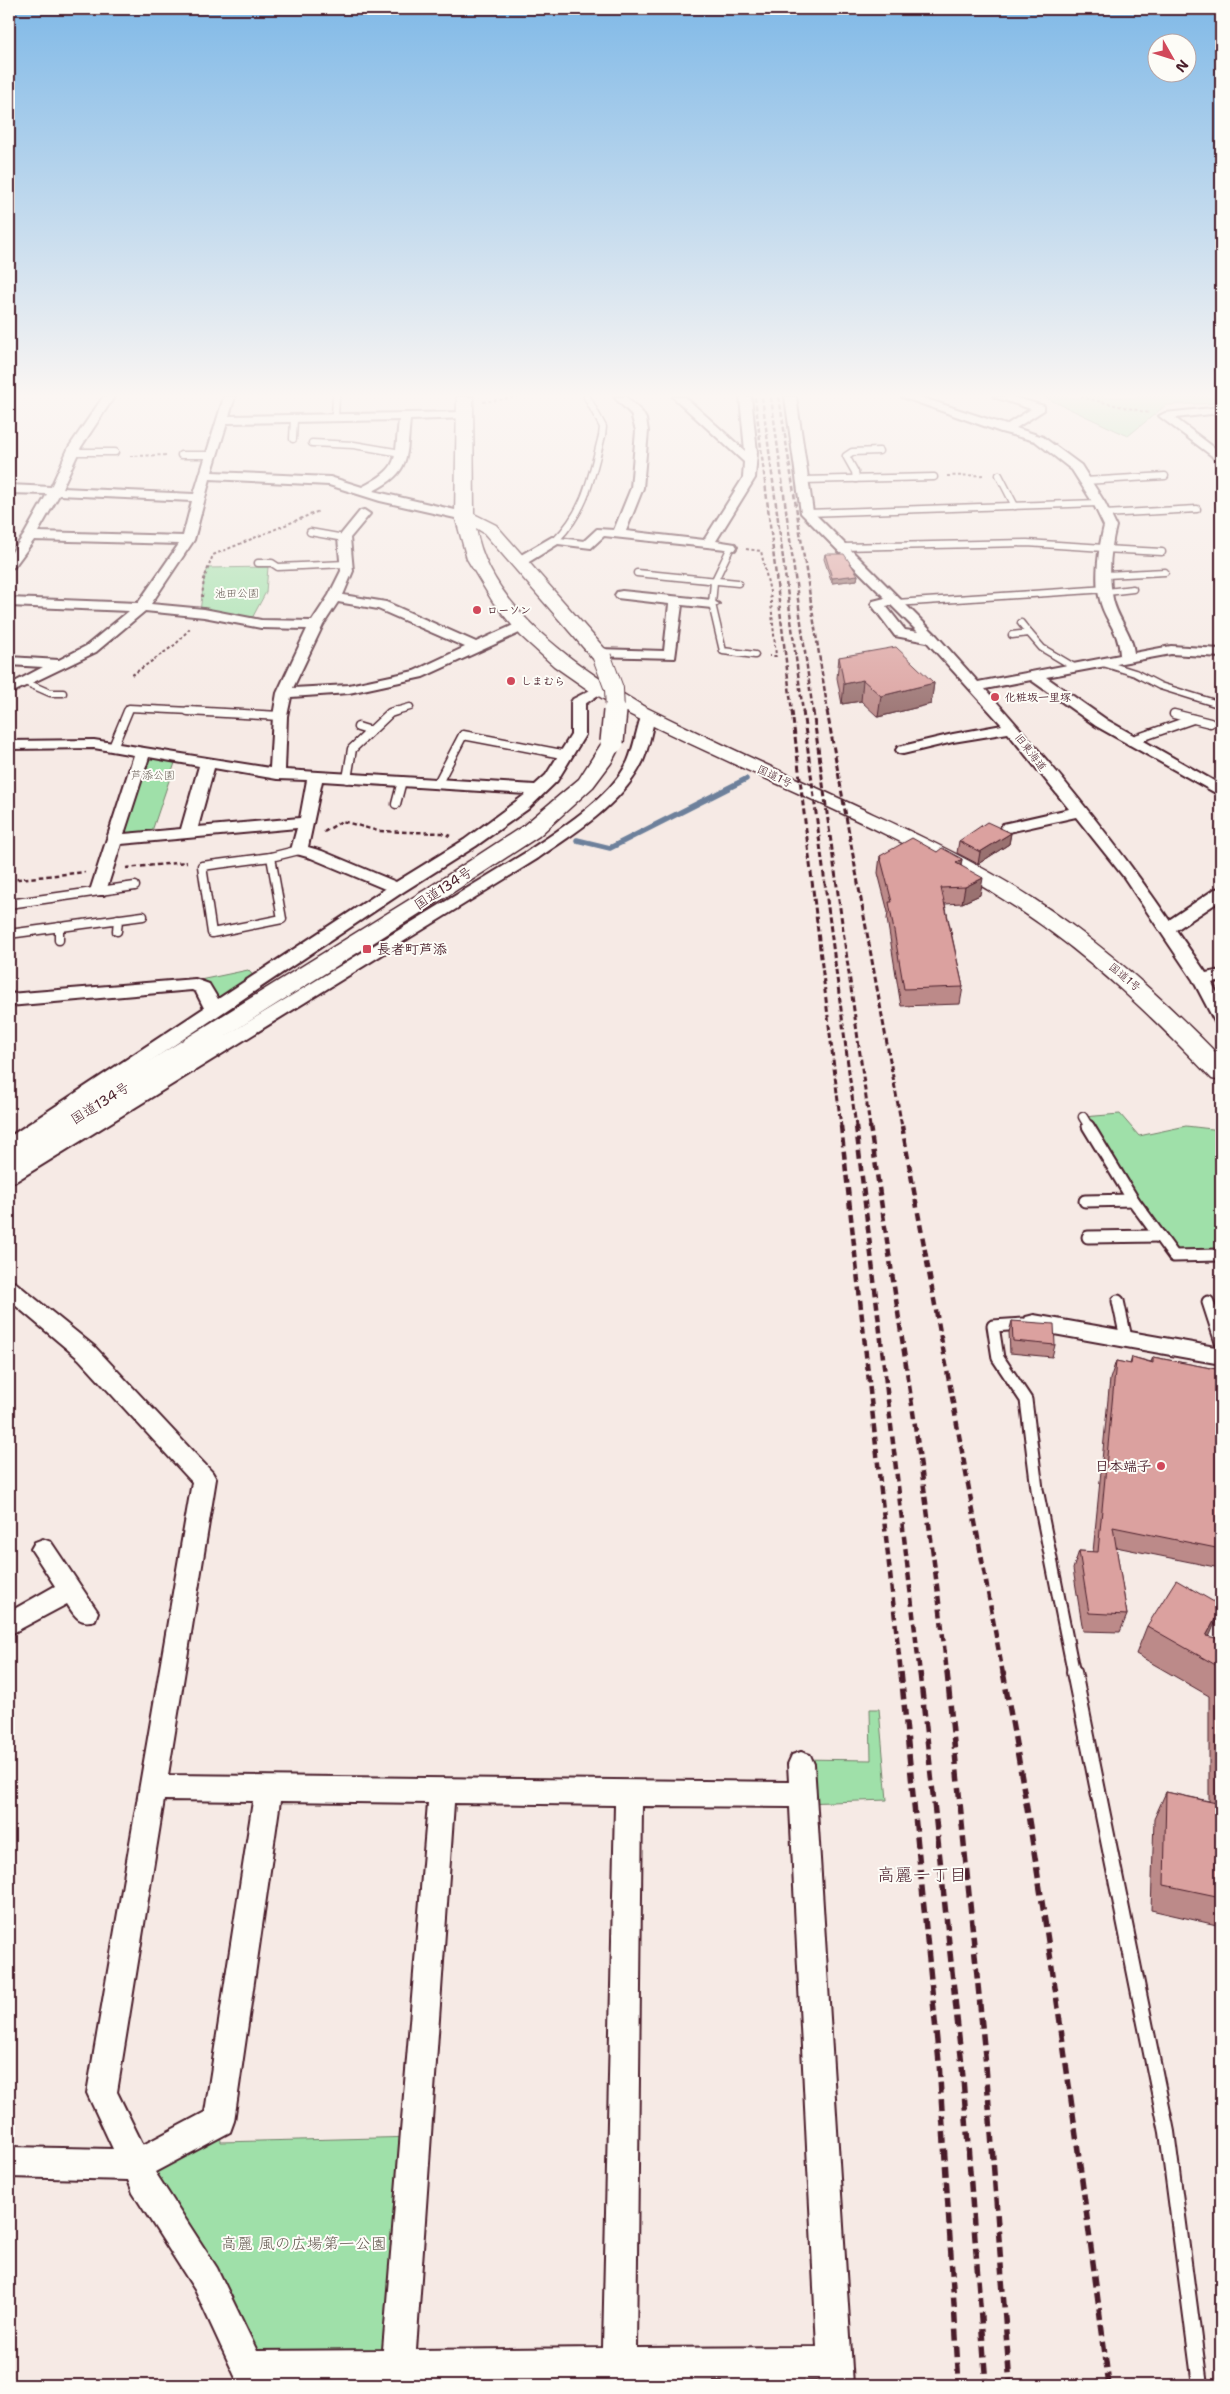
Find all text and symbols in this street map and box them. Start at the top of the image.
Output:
north arrow [1148,32,1198,82]
text: N [1172,56,1193,76]
park label: 池田公園 [215,586,259,601]
place label: ローソン [487,603,531,618]
marker: ローソン [471,604,483,616]
place label: しまむら [521,674,565,689]
marker: しまむら [505,675,517,687]
place label: 化粧坂一里塚 [1005,690,1071,705]
marker: 化粧坂一里塚 [989,691,1001,703]
street label: 旧東海道 [1011,730,1050,774]
street label: 国道1号 [755,762,795,791]
park label: 芦添公園 [131,768,175,783]
street label: 国道134号 [410,862,476,914]
place label: 長者町芦添 [377,940,447,958]
marker: 長者町芦添 [361,943,373,955]
street label: 国道1号 [1105,960,1144,995]
street label: 国道134号 [67,1078,133,1128]
place label: 日本端子 [1095,1457,1151,1475]
marker: 日本端子 [1155,1460,1167,1472]
district label: 高麗一丁目 [877,1863,967,1887]
park label: 高麗 風の広場第一公園 [221,2233,387,2254]

